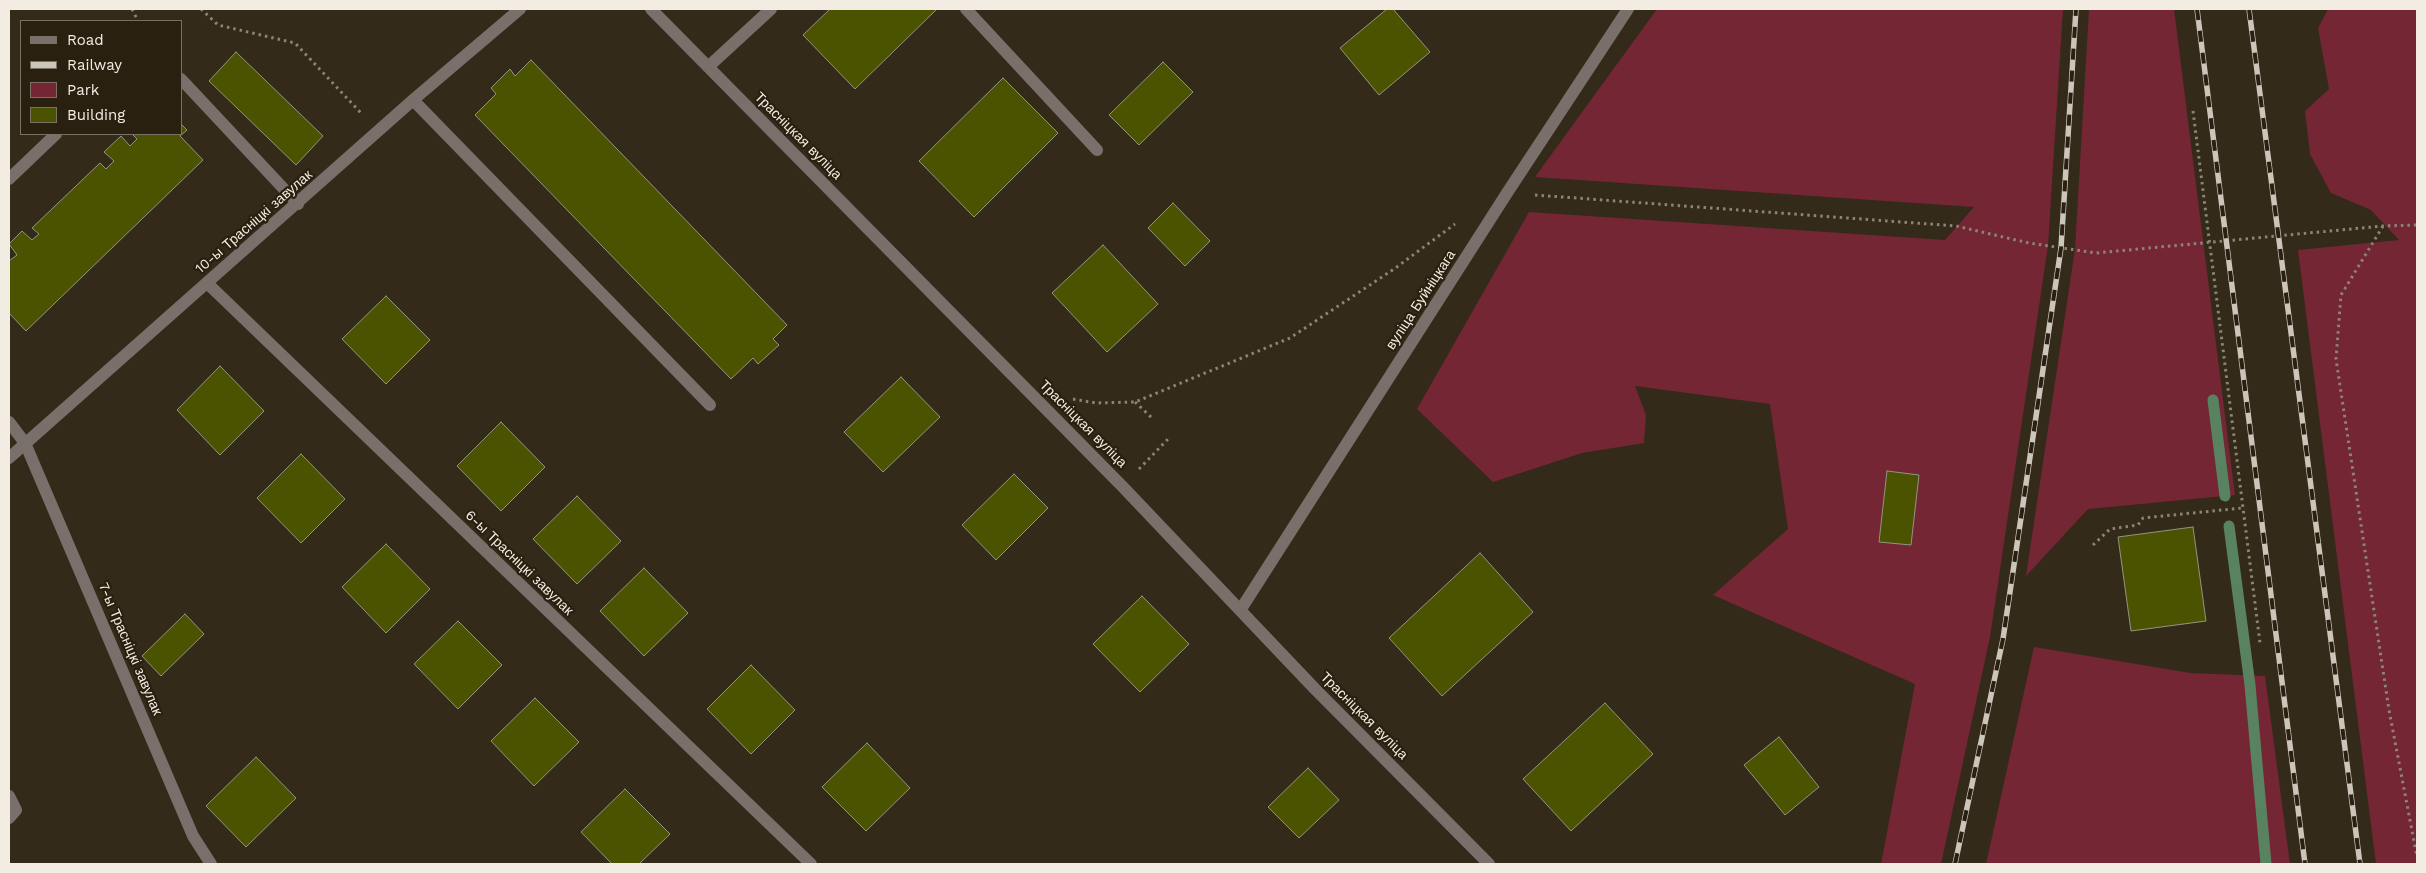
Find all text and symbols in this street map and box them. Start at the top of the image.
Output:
legend [20,20,182,135]
text: Road [67,31,104,49]
text: Railway [67,56,122,74]
text: Park [67,81,99,99]
street label: Трасніцкая вуліца [751,89,845,183]
text: Building [67,106,125,124]
street label: 10-ы Трасніцкі завулак [192,167,316,277]
street label: вуліца Буйніцкага [1383,247,1459,353]
street label: Трасніцкая вуліца [1036,377,1130,471]
street label: 6-ы Трасніцкі завулак [461,507,577,619]
street label: 7-ы Трасніцкі завулак [94,580,166,718]
street label: Трасніцкая вуліца [1317,669,1411,763]

